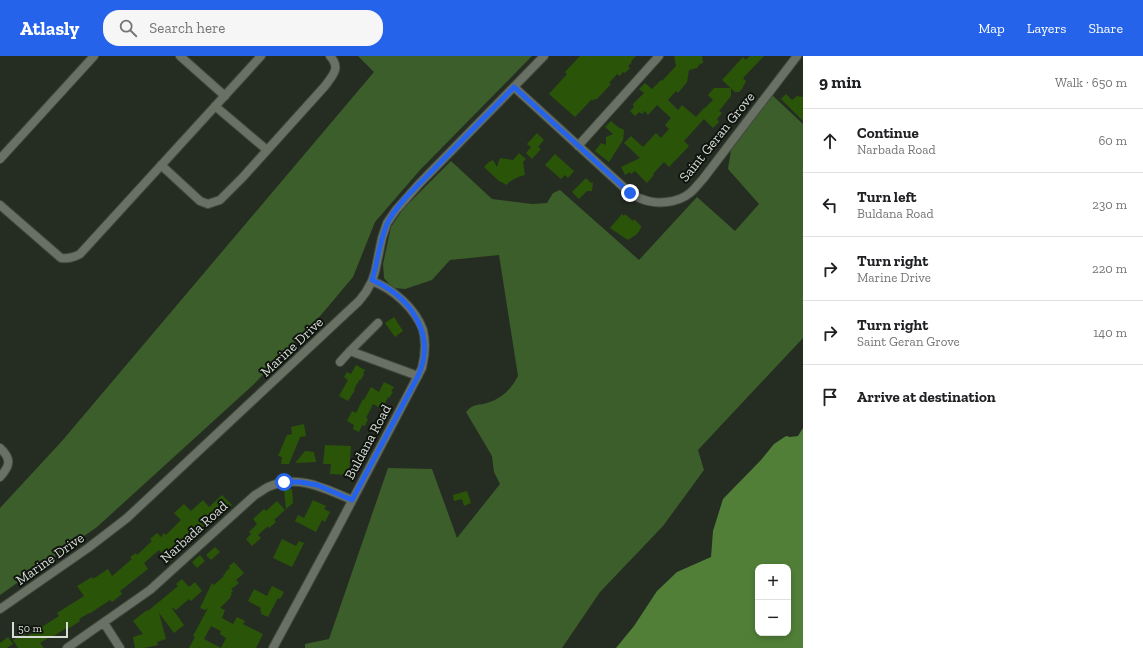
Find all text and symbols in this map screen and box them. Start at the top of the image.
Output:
search box [103,10,383,46]
text: Atlasly [20,17,79,40]
icon: search [117,17,139,39]
text: Search here [149,19,225,37]
text: Map [978,20,1005,37]
text: Layers [1027,20,1066,37]
text: Share [1088,20,1123,37]
text: 9 min [819,72,861,92]
text: Walk · 650 m [1055,75,1127,90]
street label: Saint Geran Grove [676,88,759,185]
text: Continue [857,124,919,142]
icon: ahead [819,130,841,152]
text: 60 m [1098,133,1127,148]
text: Narbada Road [857,142,936,157]
route end [621,184,639,202]
text: Turn left [857,188,917,206]
icon: left [819,194,841,216]
text: 230 m [1092,197,1127,212]
text: Buldana Road [857,206,934,221]
text: Turn right [857,252,928,270]
icon: right [819,258,841,280]
text: 220 m [1092,261,1127,276]
text: Marine Drive [857,270,931,285]
street label: Marine Drive [257,313,327,380]
text: Turn right [857,316,928,334]
icon: right [819,322,841,344]
text: 140 m [1093,325,1127,340]
text: Saint Geran Grove [857,334,960,349]
icon: arrive [819,386,841,408]
text: Arrive at destination [857,388,996,406]
street label: Buldana Road [341,401,395,482]
route start [275,473,293,491]
street label: Narbada Road [157,497,231,567]
street label: Marine Drive [13,529,88,589]
map controls [755,564,791,636]
button: + [755,564,791,600]
button: − [755,600,791,636]
scale bar [12,620,68,639]
text: 50 m [18,622,42,635]

